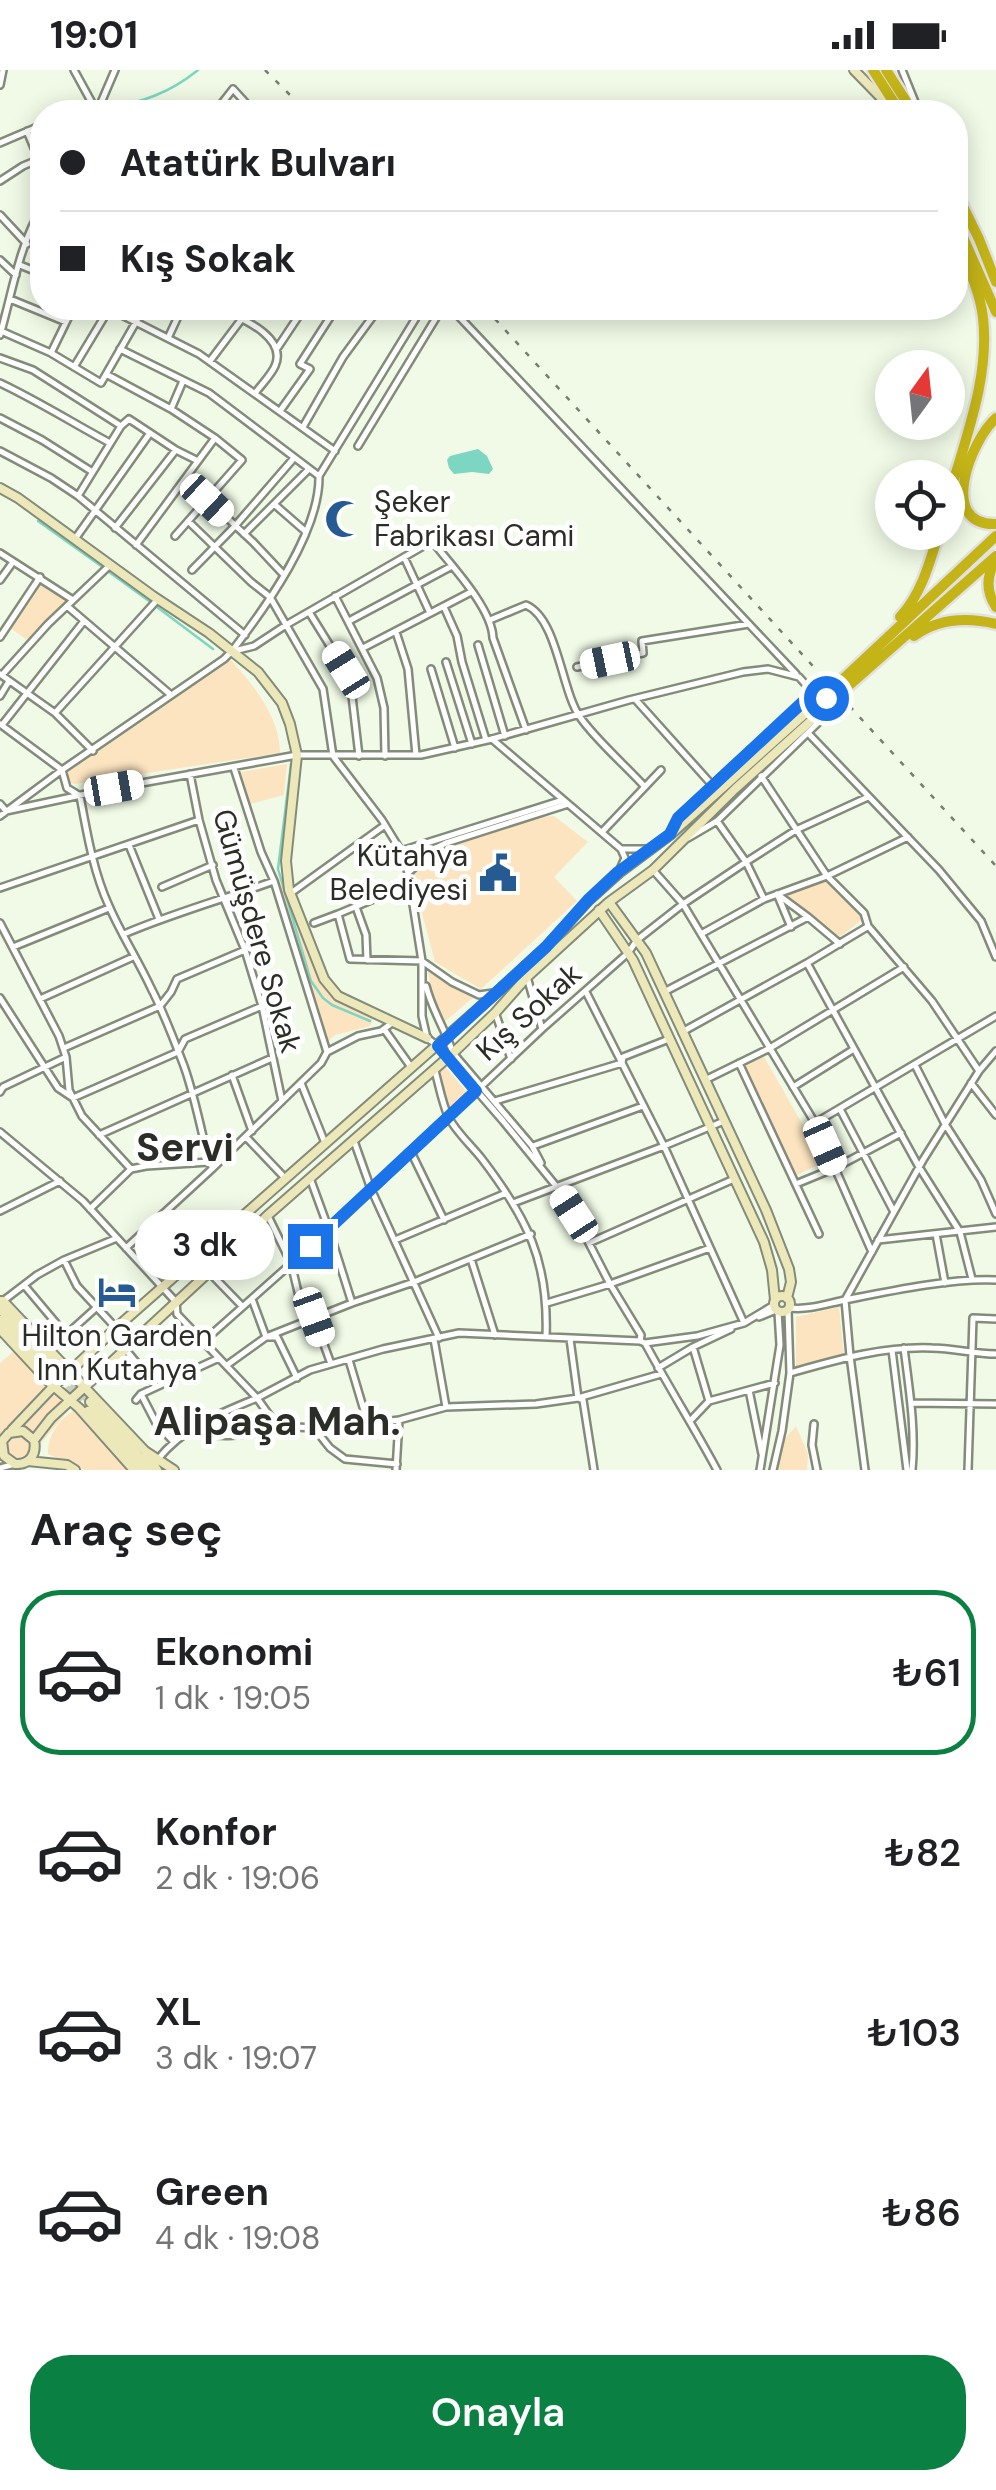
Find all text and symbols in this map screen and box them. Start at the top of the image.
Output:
text: 19:01 [50,10,138,60]
text: Atatürk Bulvarı [120,138,396,188]
text: Kış Sokak [120,234,296,284]
north arrow [875,350,965,440]
map controls [875,350,965,550]
button: locate [875,460,965,550]
car [175,469,239,531]
place label: Şeker Fabrikası Cami [374,482,574,555]
mosque icon: Şeker Fabrikası Cami [323,498,365,540]
car [317,637,375,703]
car [578,639,642,681]
route start [804,676,849,721]
car [82,768,146,808]
street label: Gümüşdere Sokak [204,804,311,1057]
place label: Kütahya Belediyesi [330,836,468,909]
public building icon: Kütahya Belediyesi [477,852,519,894]
street label: Kış Sokak [468,954,590,1069]
car [799,1112,851,1180]
district label: Servi [136,1121,234,1173]
car [545,1181,603,1247]
callout: 3 dk [135,1211,275,1281]
text: 3 dk [172,1224,238,1266]
route end [288,1224,333,1269]
hotel icon: Hilton Garden Inn Kutahya [96,1271,138,1313]
car [290,1284,338,1350]
place label: Hilton Garden Inn Kutahya [22,1316,212,1389]
district label: Alipaşa Mah. [153,1395,401,1447]
text: Araç seç [30,1500,223,1559]
text: Ekonomi [155,1627,313,1677]
icon: car [35,1628,125,1718]
text: ₺61 [892,1648,961,1698]
text: 1 dk · 19:05 [155,1677,311,1719]
text: Konfor [155,1807,277,1857]
icon: car [35,1808,125,1898]
text: ₺82 [884,1828,961,1878]
text: 2 dk · 19:06 [155,1857,320,1899]
text: XL [155,1987,202,2037]
icon: car [35,1988,125,2078]
text: ₺103 [867,2008,961,2058]
text: 3 dk · 19:07 [155,2037,317,2079]
text: Green [155,2167,269,2217]
icon: car [35,2168,125,2258]
text: ₺86 [882,2188,961,2238]
text: 4 dk · 19:08 [155,2217,320,2259]
button: Onayla [30,2355,966,2470]

